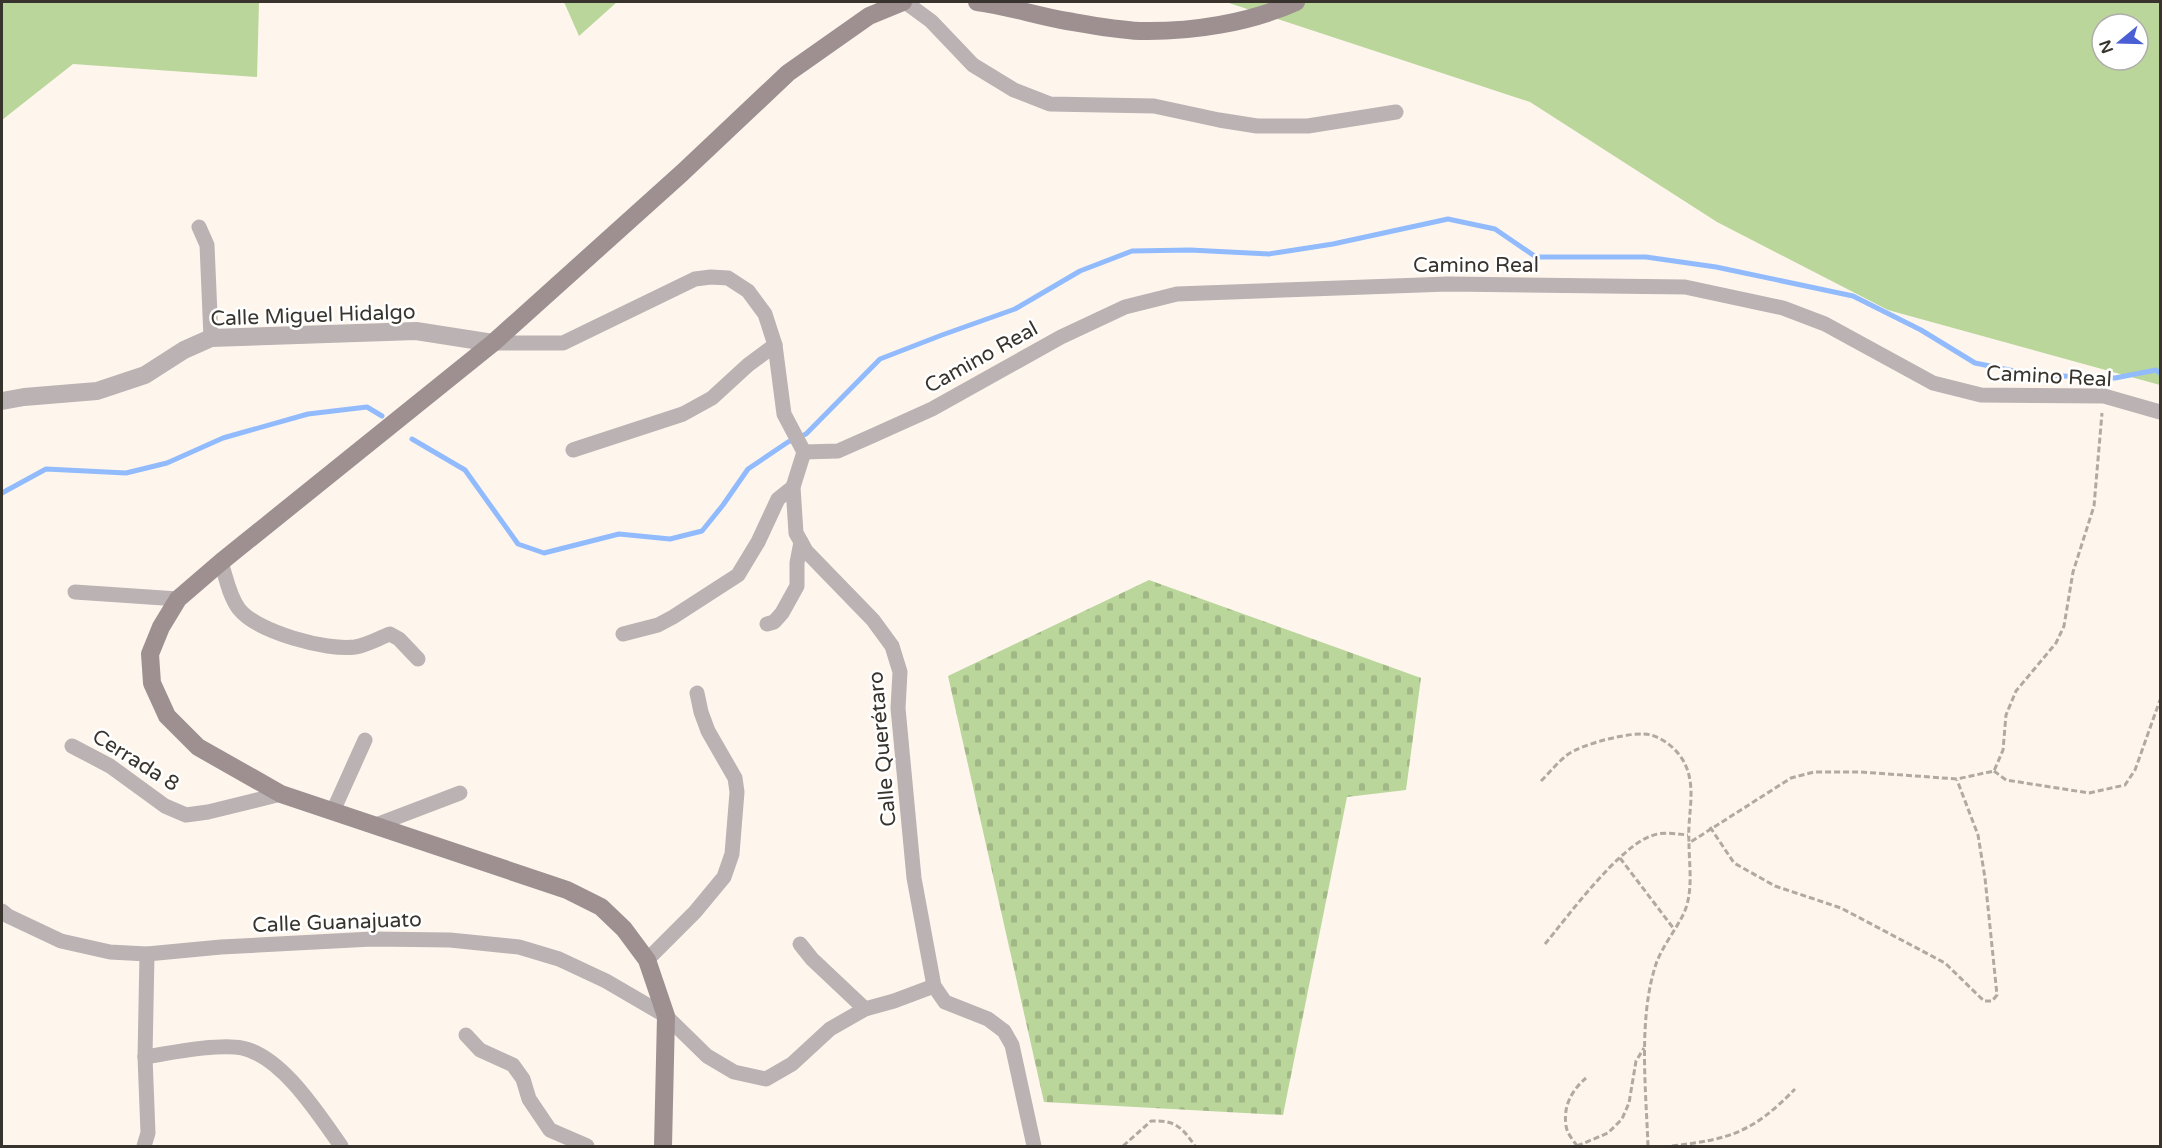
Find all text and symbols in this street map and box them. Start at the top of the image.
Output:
north arrow [2090,12,2150,72]
text: N [2095,37,2118,56]
street label: Camino Real [1413,253,1539,278]
street label: Calle Miguel Hidalgo [210,299,416,332]
street label: Camino Real [920,316,1042,399]
street label: Camino Real [1986,361,2112,392]
street label: Calle Querétaro [863,670,902,828]
street label: Cerrada 8 [88,724,184,797]
street label: Calle Guanajuato [252,907,422,938]

